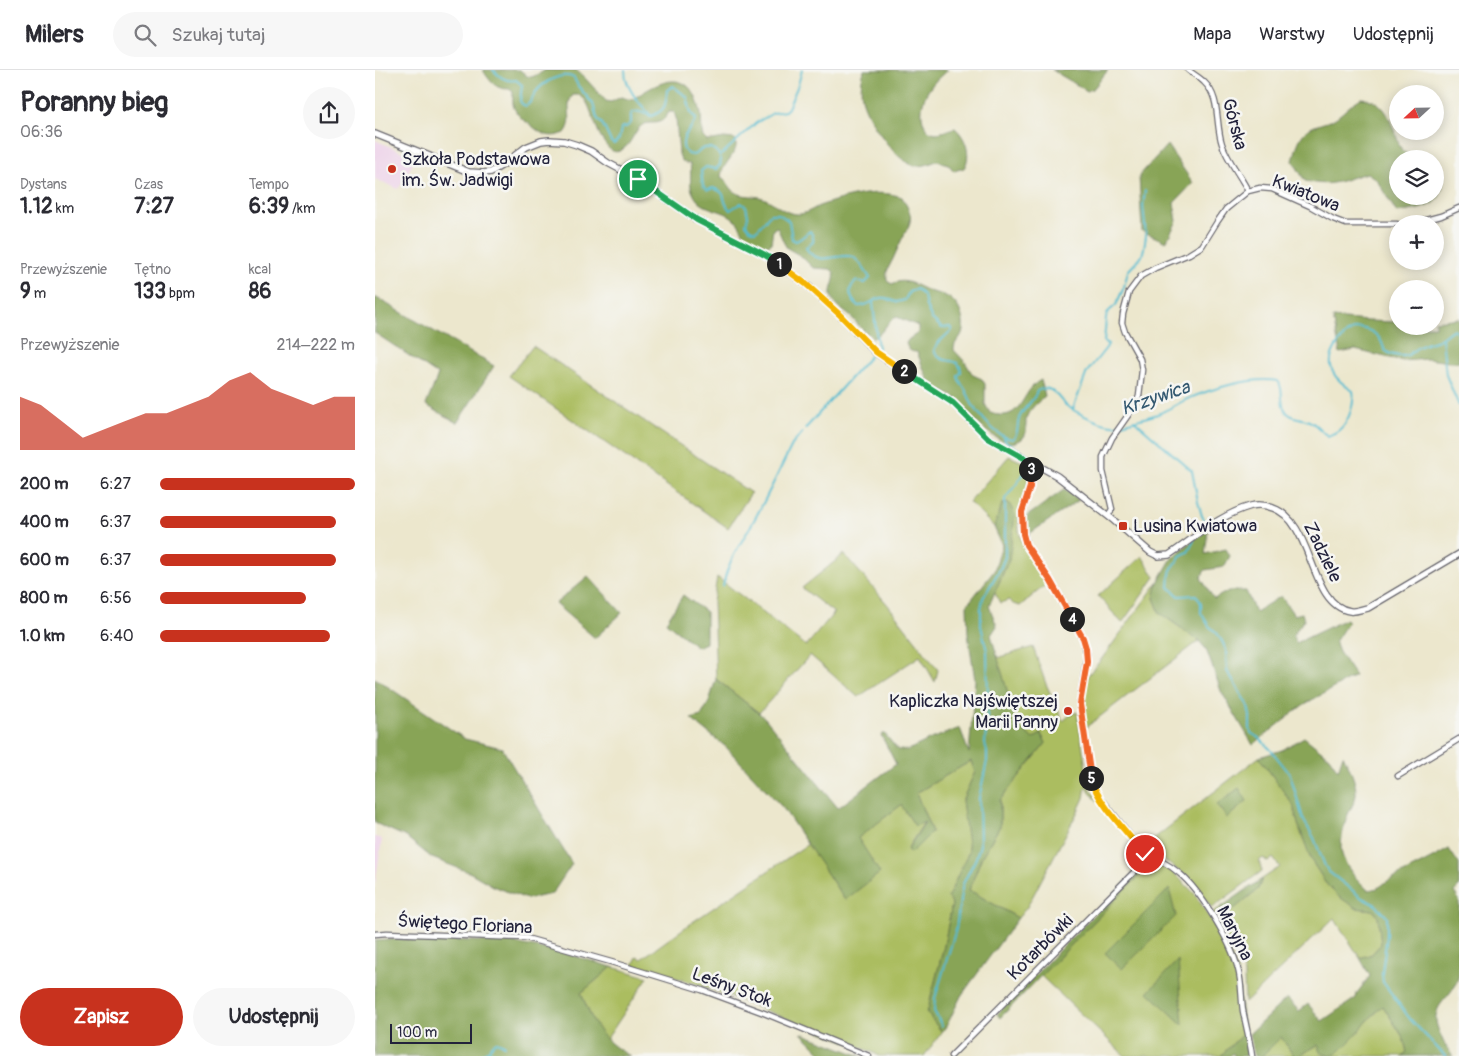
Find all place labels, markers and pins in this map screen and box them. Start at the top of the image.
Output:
place label: Szkoła Podstawowa im. Św. Jadwigi [402,148,550,192]
pin [617,158,659,200]
marker: Szkoła Podstawowa im. Św. Jadwigi [386,163,398,175]
pin: 1 [767,252,791,276]
pin: 2 [891,358,917,384]
pin: 3 [1019,456,1043,482]
place label: Lusina Kwiatowa [1133,515,1257,538]
marker: Lusina Kwiatowa [1117,520,1129,532]
pin: 4 [1059,606,1085,632]
place label: Kapliczka Najświętszej Marii Panny [889,690,1058,734]
marker: Kapliczka Najświętszej Marii Panny [1062,705,1074,717]
pin: 5 [1079,766,1103,790]
pin [1124,833,1166,875]

